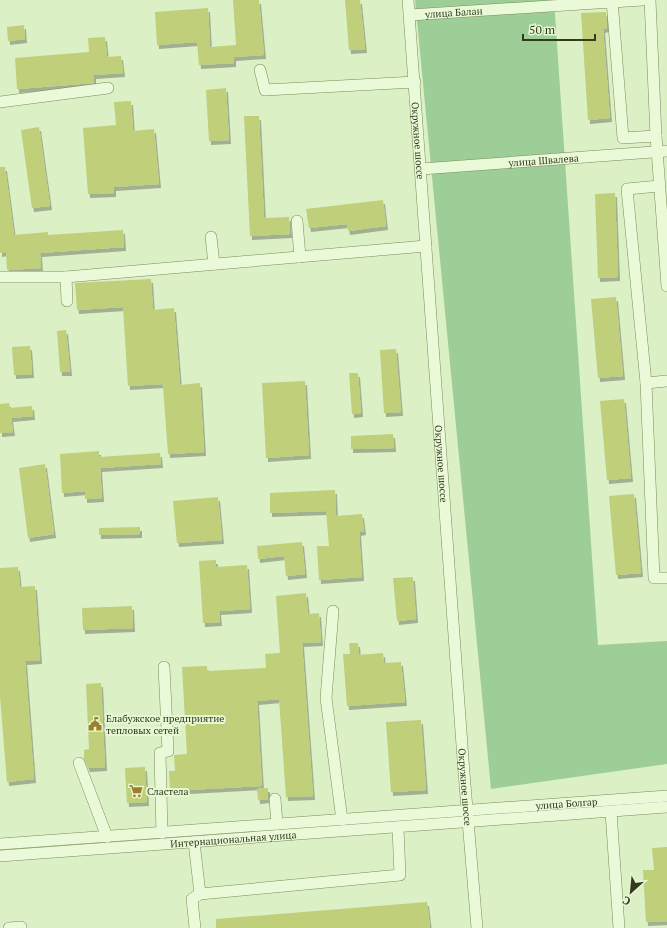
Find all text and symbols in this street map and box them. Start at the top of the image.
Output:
street label: улица Балан [424,4,483,21]
scale bar [523,16,595,42]
text: 50 m [529,22,556,37]
street label: Окружное шоссе [409,101,427,180]
street label: улица Швалева [507,151,579,169]
street label: Окружное шоссе [432,425,451,503]
place label: Елабужское предприятие тепловых сетей [106,712,224,737]
public building icon: Елабужское предприятие тепловых сетей [87,716,103,732]
street label: Окружное шоссе [456,748,475,826]
supermarket icon: Сластела [128,783,144,799]
place label: Сластела [147,785,188,798]
street label: улица Болгар [534,795,598,812]
street label: Интернациональная улица [170,828,297,850]
north arrow [611,872,651,912]
text: С [620,893,633,909]

